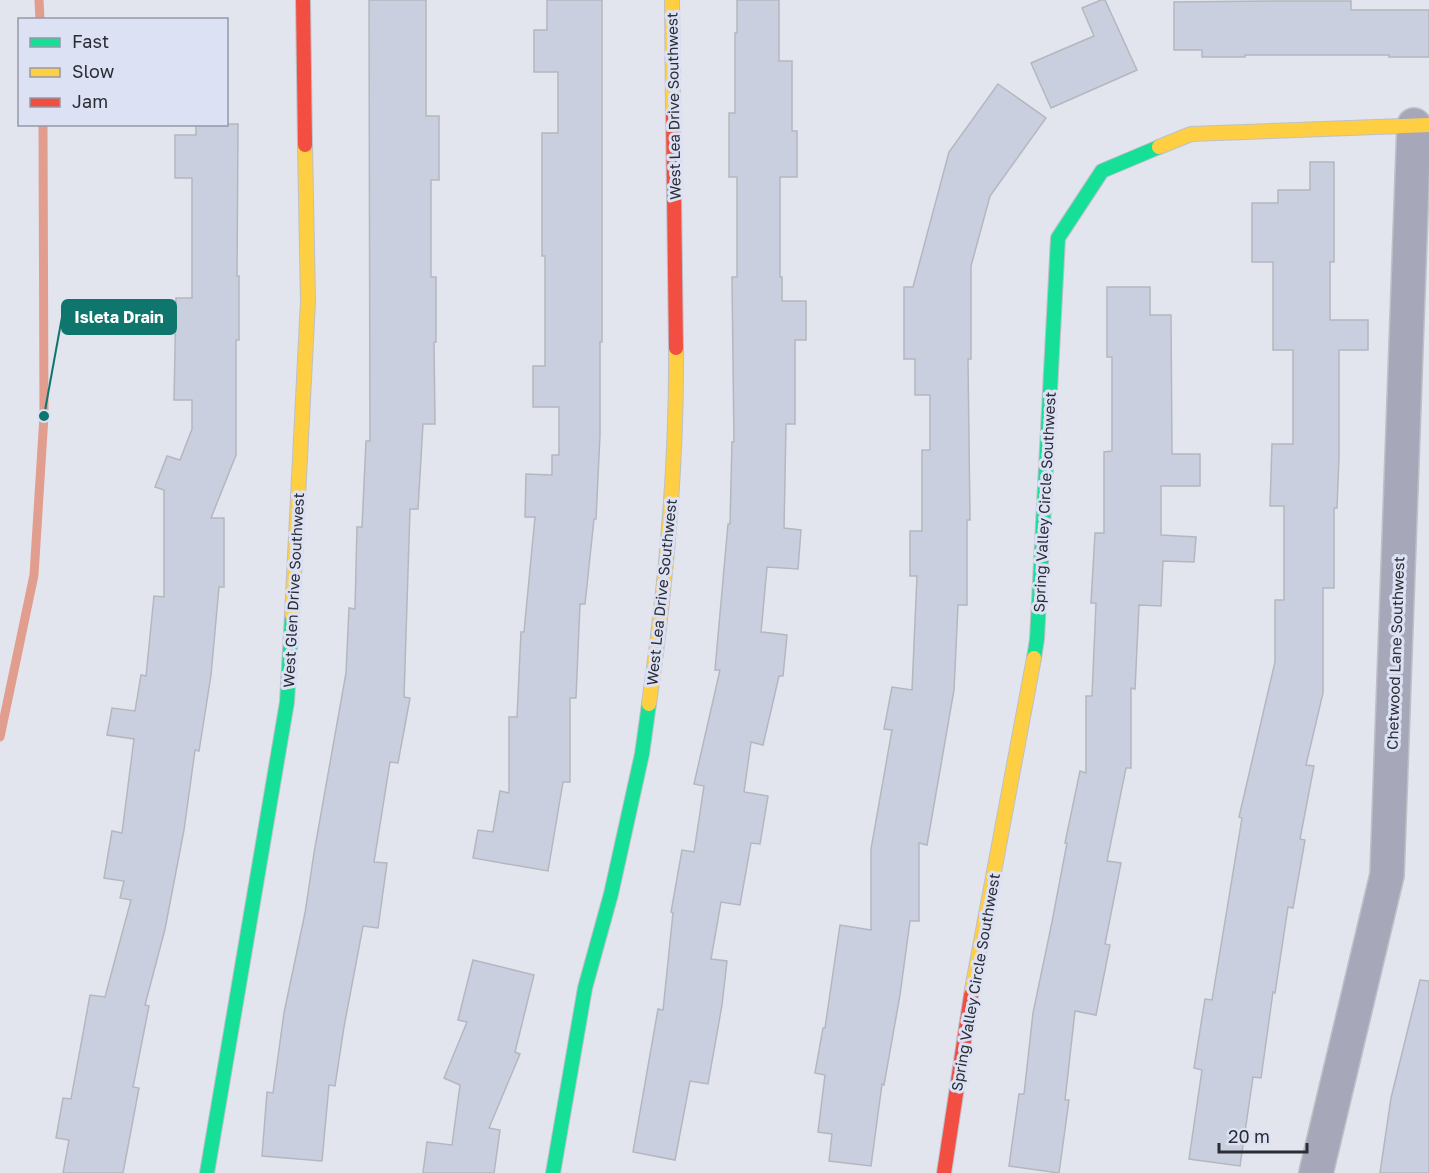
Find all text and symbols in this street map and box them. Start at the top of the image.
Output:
street label: West Lea Drive Southwest [662,12,684,200]
legend [18,18,228,126]
text: Fast [72,30,109,52]
text: Slow [72,60,115,82]
text: Jam [72,90,108,112]
callout: Isleta Drain [62,300,176,334]
text: Isleta Drain [74,307,164,327]
street label: Spring Valley Circle Southwest [1029,391,1059,613]
street label: West Glen Drive Southwest [279,492,307,688]
street label: West Lea Drive Southwest [642,498,680,686]
street label: Chetwood Lane Southwest [1383,556,1407,750]
street label: Spring Valley Circle Southwest [947,872,1003,1092]
scale bar [1219,1116,1308,1154]
text: 20 m [1228,1125,1270,1147]

